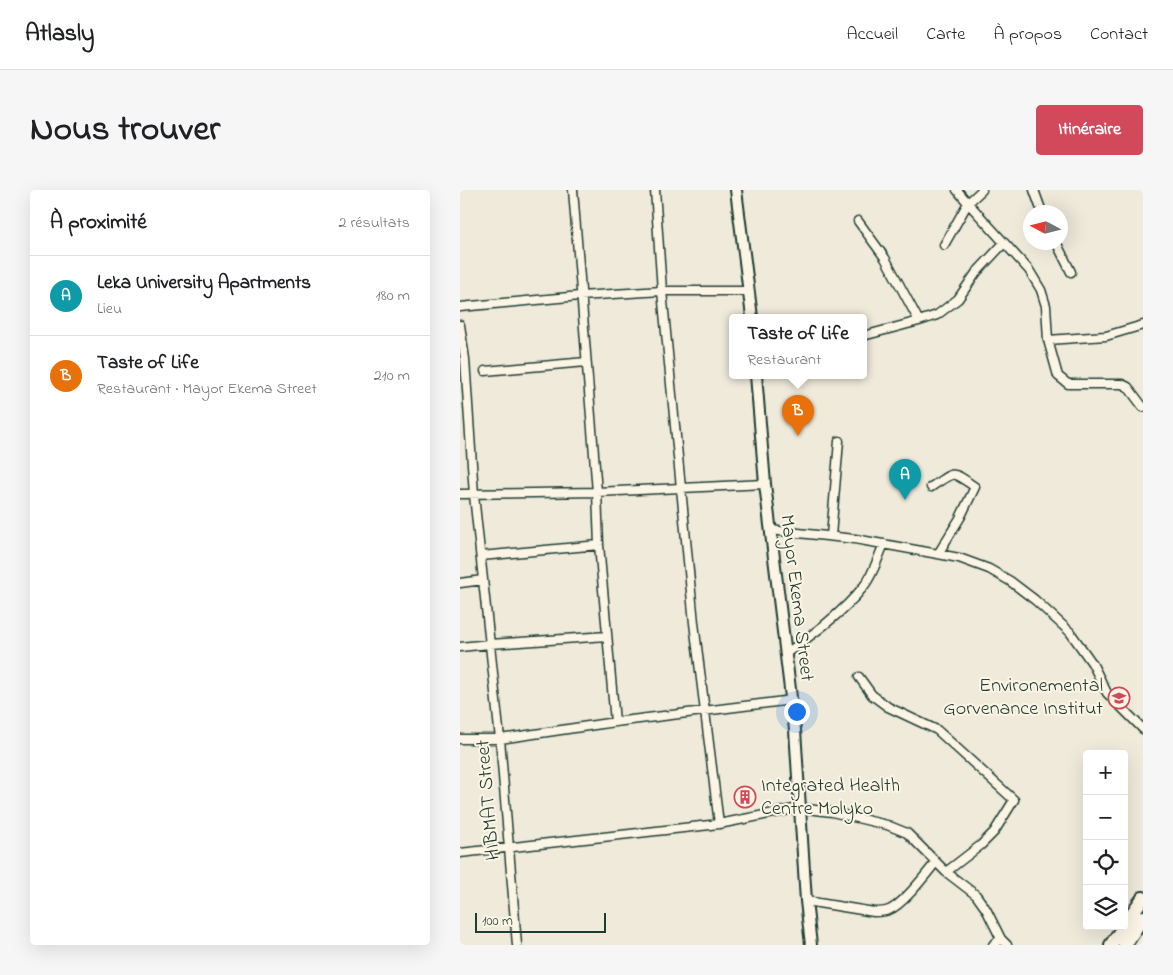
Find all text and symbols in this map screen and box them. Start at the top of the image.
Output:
text: Atlasly [25,17,94,52]
text: Accueil [846,22,898,48]
text: Carte [926,22,965,48]
text: À propos [993,22,1062,48]
text: Contact [1090,22,1148,48]
text: Nous trouver [30,105,220,156]
button: Itinéraire [1036,105,1143,155]
north arrow [1023,205,1068,250]
text: À proximité [50,208,147,238]
text: 2 résultats [338,211,410,235]
text: Leka University Apartments [97,270,311,297]
text: A [61,284,71,308]
text: 180 m [376,284,410,308]
text: Lieu [97,297,122,321]
popup [729,314,867,379]
text: Taste of Life [747,321,849,348]
text: Restaurant [747,348,821,372]
text: Taste of Life [97,350,199,377]
text: B [61,364,71,388]
text: 210 m [374,364,410,388]
text: Restaurant · Mayor Ekema Street [97,377,317,401]
pin: B [782,395,814,436]
pin: A [889,459,921,500]
street label: Mayor Ekema Street [771,513,821,683]
place label: Environemental Gorvenance Institut [943,672,1103,724]
school or university icon: Environemental Gorvenance Institut [1107,686,1131,710]
your location [784,699,810,725]
street label: HIBMAT Street [469,738,509,862]
map controls [1083,750,1128,930]
button: + [1083,750,1128,795]
place label: Integrated Health Centre Molyko [761,772,900,824]
building icon: Integrated Health Centre Molyko [733,785,757,809]
button: − [1083,795,1128,840]
button: locate [1083,840,1128,885]
button: layers [1083,885,1128,930]
scale bar [475,910,606,933]
text: 100 m [482,911,513,932]

